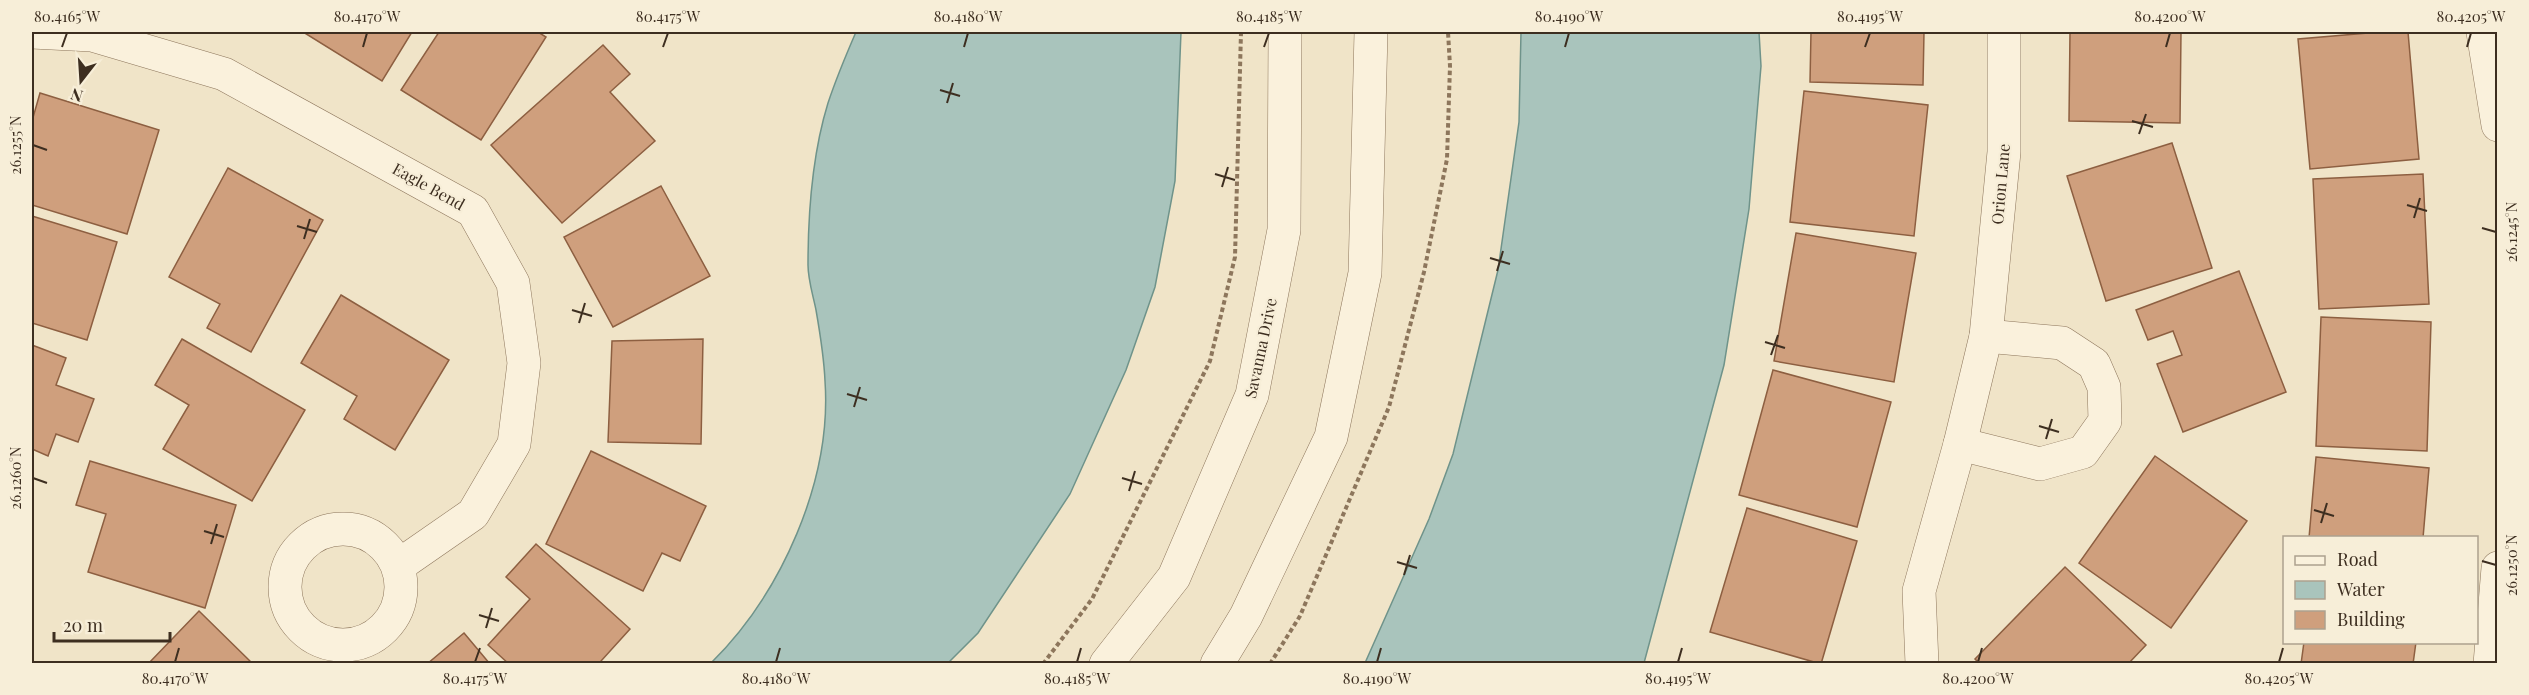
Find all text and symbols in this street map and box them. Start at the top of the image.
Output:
text: 80.4165°W [34,6,100,26]
text: 80.4170°W [334,6,401,26]
text: 80.4175°W [636,6,701,26]
text: 80.4180°W [934,6,1003,26]
text: 80.4185°W [1236,6,1302,26]
text: 80.4190°W [1535,6,1604,26]
text: 80.4195°W [1837,6,1903,26]
text: 80.4200°W [2134,6,2206,26]
text: 80.4205°W [2437,6,2506,26]
north arrow [51,51,111,111]
text: N [67,84,85,108]
text: 26.1255°N [5,115,25,175]
street label: Orion Lane [1986,143,2014,225]
street label: Eagle Bend [389,158,469,214]
text: 26.1245°N [2501,201,2521,262]
street label: Savanna Drive [1239,296,1281,400]
text: 26.1260°N [5,446,25,510]
text: 26.1250°N [2501,534,2521,596]
legend [2283,536,2478,644]
text: Road [2337,547,2378,571]
text: Water [2336,577,2385,601]
scale bar [54,605,170,643]
text: Building [2337,607,2405,631]
text: 20 m [63,613,103,637]
text: 80.4170°W [142,668,209,688]
text: 80.4175°W [443,668,508,688]
text: 80.4180°W [742,668,811,688]
text: 80.4185°W [1044,668,1110,688]
text: 80.4190°W [1343,668,1412,688]
text: 80.4195°W [1645,668,1711,688]
text: 80.4200°W [1942,668,2014,688]
text: 80.4205°W [2245,668,2314,688]

